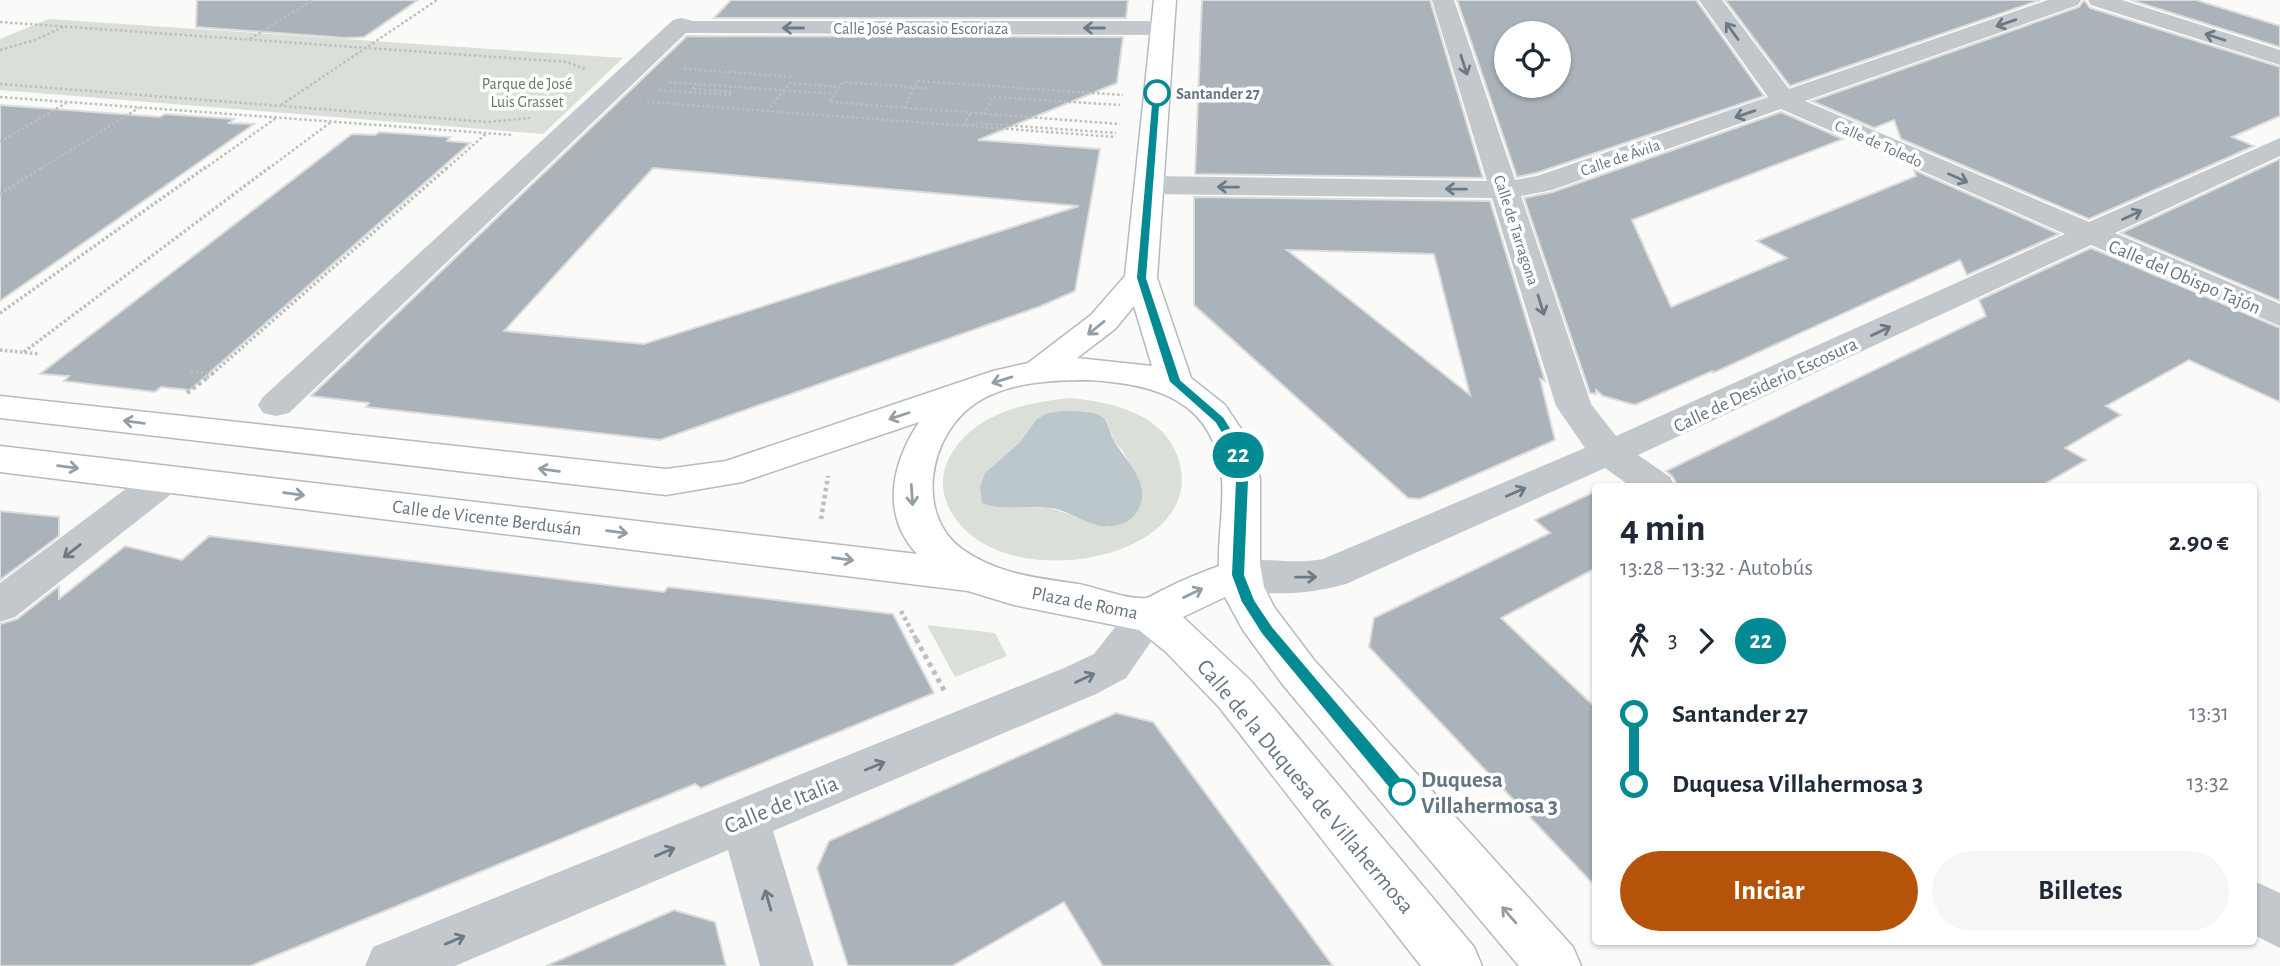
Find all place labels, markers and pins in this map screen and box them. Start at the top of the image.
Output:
marker: Santander 27 [1144,80,1170,106]
place label: Santander 27 [1176,86,1260,102]
place label: Duquesa Villahermosa 3 [1421,769,1558,818]
marker: Duquesa Villahermosa 3 [1389,779,1415,805]

